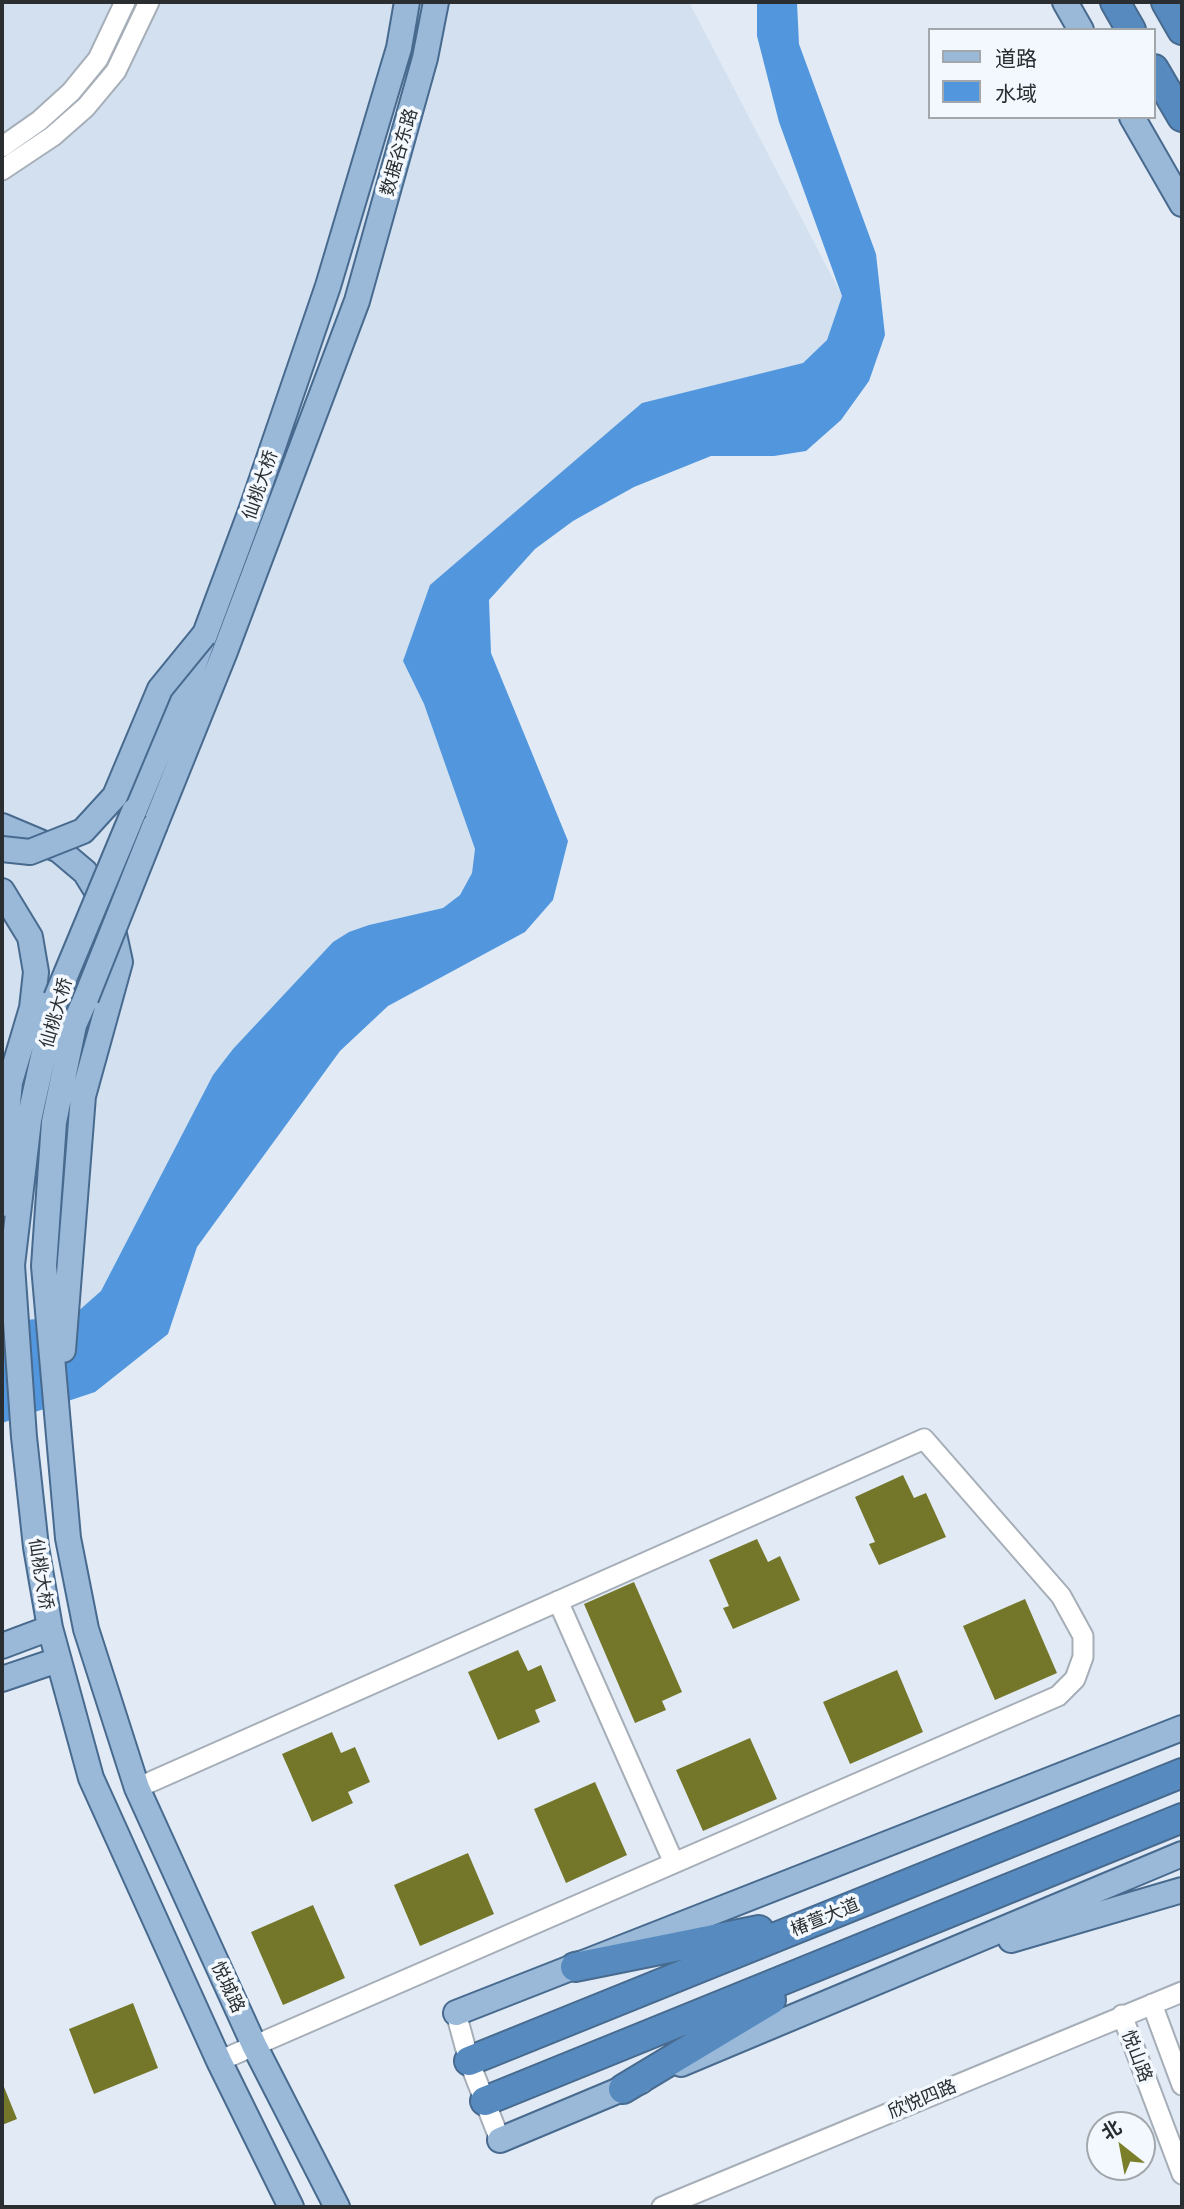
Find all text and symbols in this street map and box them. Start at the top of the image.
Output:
legend [928,28,1156,119]
text: 道路 [995,46,1037,70]
text: 水域 [995,81,1037,105]
street label: 数据谷东路 [376,106,422,198]
street label: 仙桃大桥 [238,447,282,523]
street label: 仙桃大桥 [36,975,76,1051]
street label: 仙桃大桥 [25,1537,57,1611]
street label: 椿萱大道 [788,1894,862,1940]
street label: 悦城路 [207,1958,249,2016]
street label: 悦山路 [1117,2027,1157,2085]
street label: 欣悦四路 [885,2075,959,2123]
north arrow [1086,2111,1156,2181]
text: 北 [1097,2115,1125,2144]

